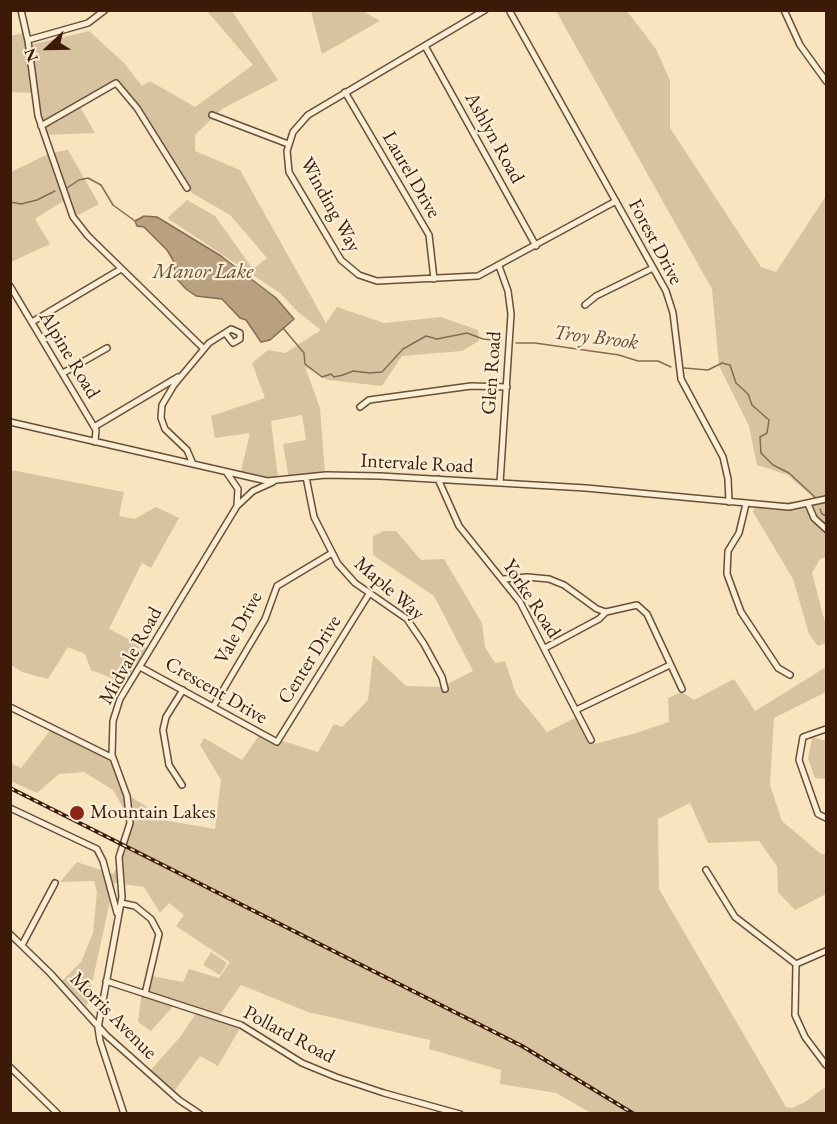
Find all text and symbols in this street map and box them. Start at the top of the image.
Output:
north arrow [18,18,78,78]
text: N [19,45,43,65]
street label: Ashlyn Road [459,88,529,188]
street label: Laurel Drive [377,127,445,223]
street label: Winding Way [294,153,366,257]
street label: Forest Drive [622,195,688,289]
water label: Manor Lake [153,259,253,285]
street label: Alpine Road [33,307,105,403]
water label: Troy Brook [552,320,640,356]
street label: Glen Road [477,330,507,416]
street label: Intervale Road [360,449,474,479]
street label: Maple Way [349,552,429,626]
street label: Yorke Road [497,555,565,643]
street label: Vale Drive [210,588,268,668]
street label: Midvale Road [94,603,168,709]
street label: Center Drive [273,611,347,709]
street label: Crescent Drive [161,652,271,730]
place label: Mountain Lakes [90,801,216,825]
marker: Mountain Lakes [68,804,86,822]
street label: Morris Avenue [64,967,162,1065]
street label: Pollard Road [239,1001,339,1069]

